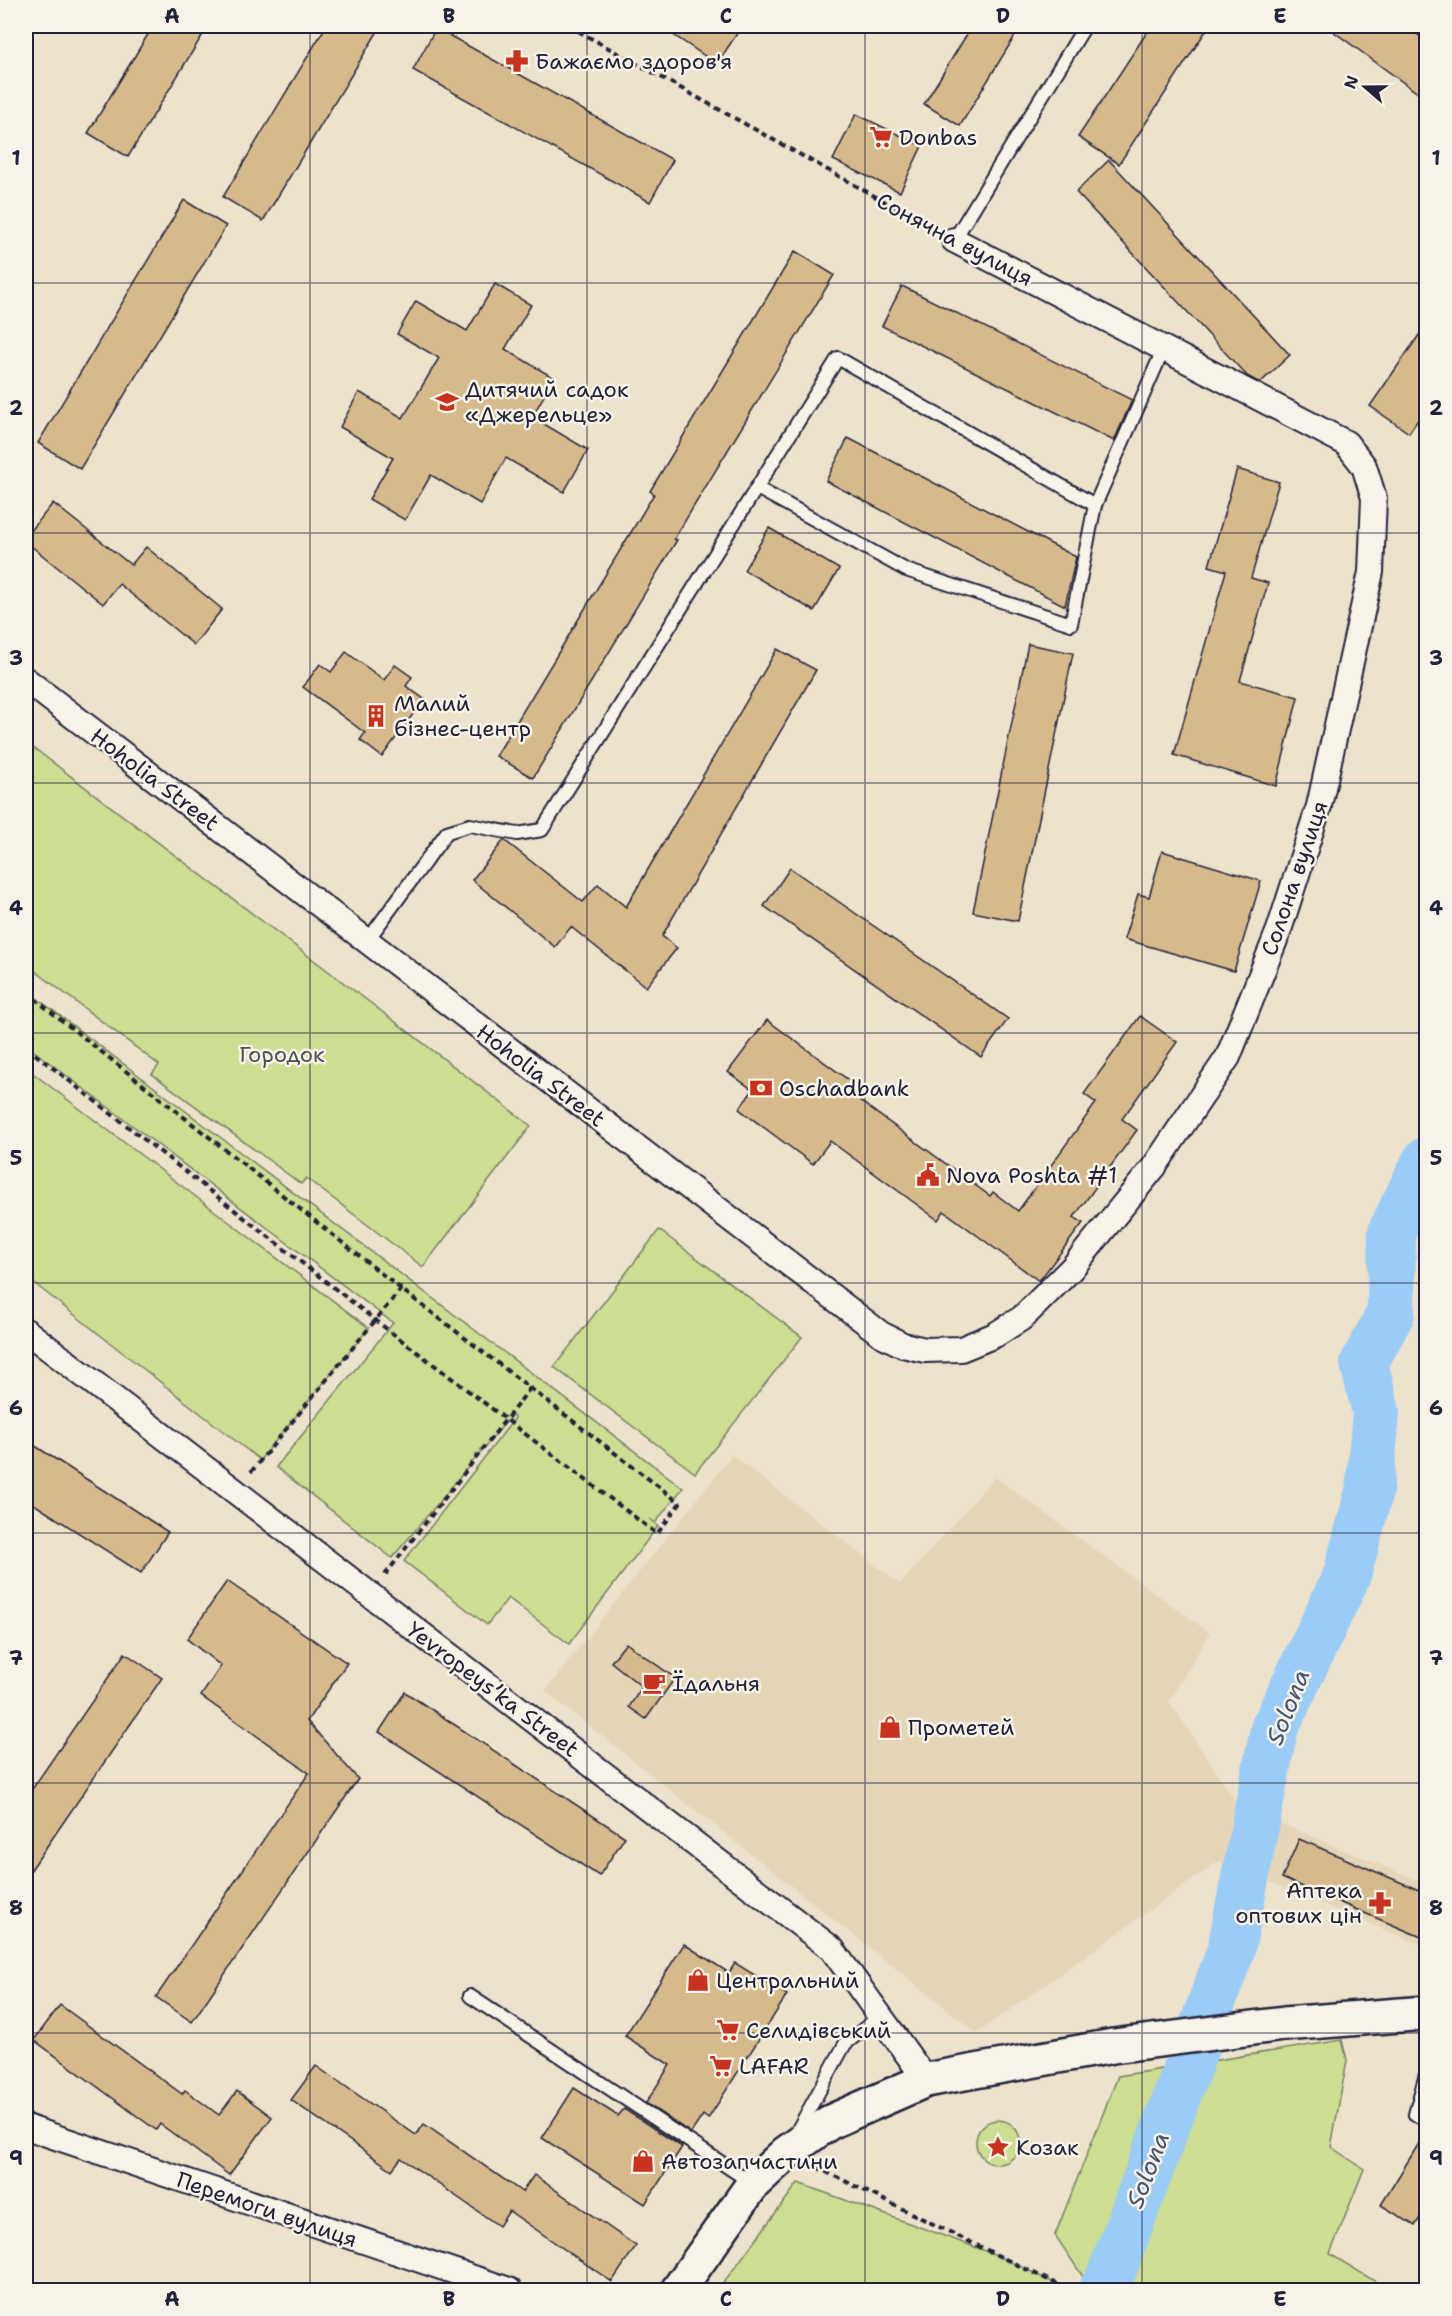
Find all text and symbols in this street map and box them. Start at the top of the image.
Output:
text: A [164,3,180,29]
text: B [443,3,455,29]
text: C [720,3,732,29]
text: D [996,3,1010,29]
text: E [1273,3,1287,29]
place label: Бажаємо здоров'я [535,47,732,76]
pharmacy icon: Бажаємо здоров'я [504,48,530,74]
north arrow [1335,57,1395,117]
text: N [1339,72,1363,92]
place label: Donbas [899,123,977,152]
supermarket icon: Donbas [868,124,894,150]
text: 1 [11,145,21,171]
text: 1 [1431,145,1441,171]
street label: Сонячна вулиця [871,186,1038,293]
place label: Дитячий садок «Джерельце» [465,375,629,429]
school or university icon: Дитячий садок «Джерельце» [434,389,460,415]
text: 2 [9,395,23,421]
text: 2 [1429,395,1443,421]
text: 3 [9,645,23,671]
text: 3 [1429,645,1443,671]
place label: Малий бізнес-центр [394,689,531,743]
building icon: Малий бізнес-центр [363,703,389,729]
street label: Hoholia Street [85,722,225,837]
street label: Солона вулиця [1254,797,1335,959]
text: 4 [9,895,23,921]
text: 4 [1429,895,1443,921]
street label: Hoholia Street [471,1018,611,1133]
park label: Городок [239,1040,325,1069]
place label: Oschadbank [779,1074,909,1103]
bank icon: Oschadbank [748,1075,774,1101]
text: 5 [10,1145,22,1171]
text: 5 [1430,1145,1442,1171]
place label: Nova Poshta #1 [946,1161,1117,1190]
public building icon: Nova Poshta #1 [915,1162,941,1188]
text: 6 [9,1395,23,1421]
text: 6 [1429,1395,1443,1421]
street label: Yevropeysʹka Street [401,1615,585,1764]
text: 7 [9,1645,23,1671]
text: 7 [1429,1645,1443,1671]
water label: Solona [1258,1664,1318,1750]
place label: Їдальня [672,1669,760,1698]
cafe icon: Їдальня [641,1670,667,1696]
place label: Прометей [908,1713,1014,1742]
shop icon: Прометей [877,1714,903,1740]
place label: Аптека оптових цін [1235,1876,1362,1930]
pharmacy icon: Аптека оптових цін [1367,1890,1393,1916]
text: 8 [9,1895,23,1921]
text: 8 [1429,1895,1443,1921]
place label: Центральний [716,1966,859,1995]
shop icon: Центральний [685,1967,711,1993]
place label: Селидівський [746,2016,891,2045]
supermarket icon: Селидівський [715,2017,741,2043]
place label: LAFAR [739,2052,809,2081]
supermarket icon: LAFAR [708,2053,734,2079]
water label: Solona [1119,2127,1177,2213]
place label: Козак [1016,2133,1079,2162]
place icon: Козак [985,2134,1011,2160]
text: 9 [9,2145,23,2171]
text: 9 [1429,2145,1443,2171]
place label: Автозапчастини [661,2147,838,2176]
shop icon: Автозапчастини [630,2148,656,2174]
street label: Перемоги вулиця [173,2165,361,2254]
text: A [164,2286,180,2312]
text: B [443,2286,455,2312]
text: C [720,2286,732,2312]
text: D [996,2286,1010,2312]
text: E [1273,2286,1287,2312]

